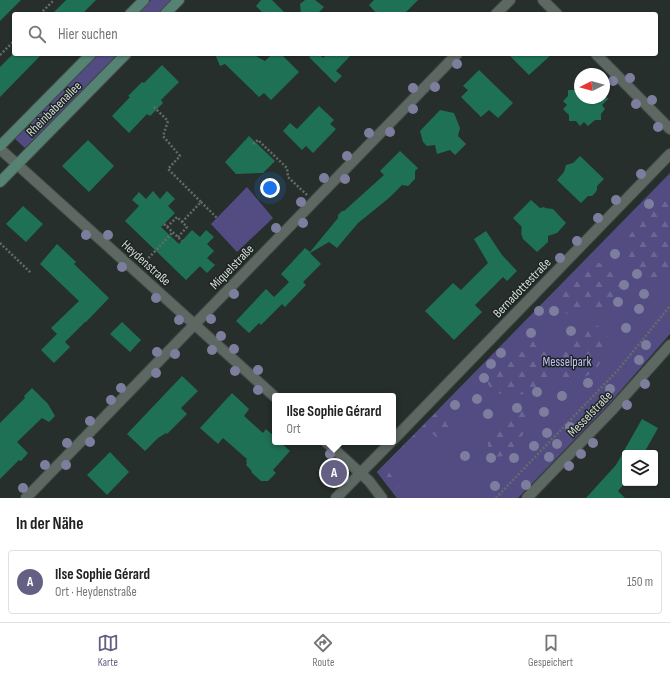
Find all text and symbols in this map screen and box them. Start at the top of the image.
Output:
search box [12,12,658,56]
icon: search [26,23,48,45]
text: Hier suchen [58,25,118,44]
north arrow [574,68,610,104]
street label: Rheinbabenallee [23,78,85,140]
your location [260,178,280,198]
street label: Heydenstraße [118,237,174,289]
street label: Miquelstraße [207,241,257,293]
street label: Bernadottestraße [489,255,555,321]
park label: Messelpark [543,354,591,370]
street label: Messelstraße [564,388,616,440]
popup [272,393,396,445]
text: Ilse Sophie Gérard [286,402,382,421]
text: Ort [286,421,301,437]
map controls [622,450,658,486]
button: layers [622,450,658,486]
pin: A [321,458,347,488]
text: In der Nähe [16,514,83,534]
text: Ilse Sophie Gérard [55,565,150,584]
text: A [27,574,33,590]
text: 150 m [627,574,653,590]
text: Ort · Heydenstraße [55,584,137,600]
tab: Karte [97,632,119,669]
tab: Route [312,632,334,669]
tab: Gespeichert [528,632,573,669]

